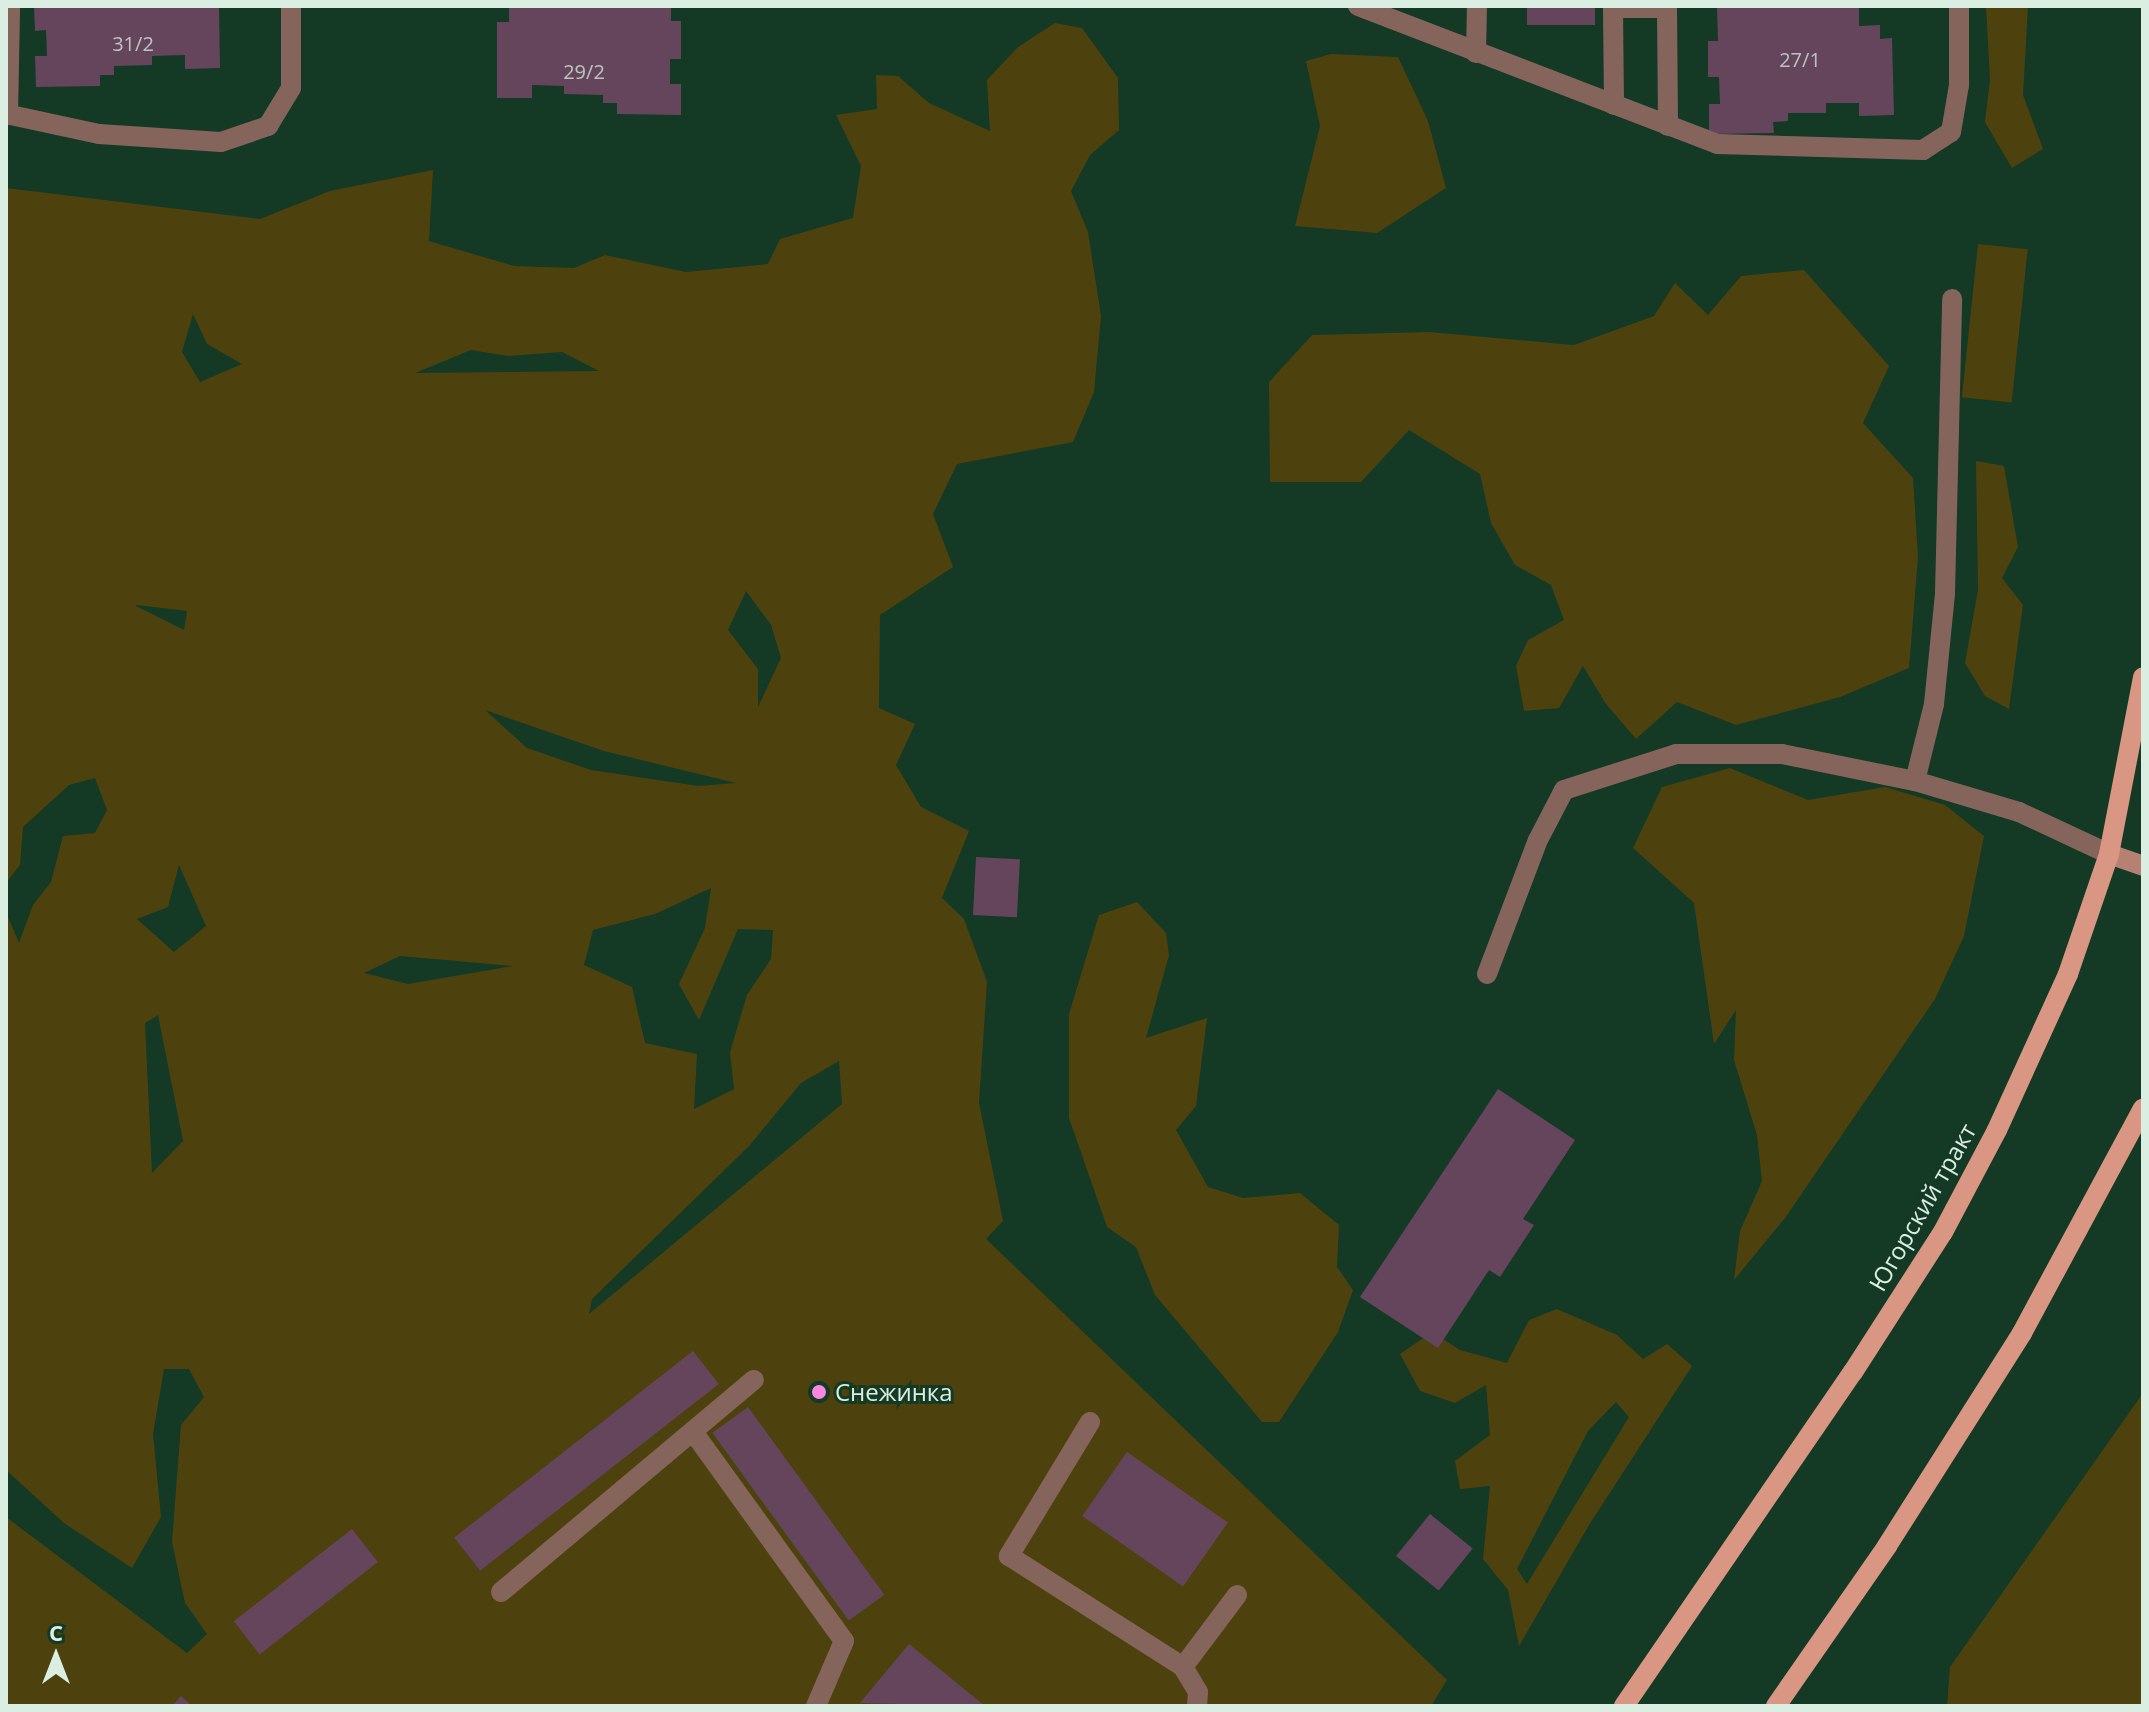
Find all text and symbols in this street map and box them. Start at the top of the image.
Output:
house number: 31/2 [112,31,154,55]
house number: 27/1 [1779,47,1821,71]
house number: 29/2 [563,59,605,83]
street label: Югорский тракт [1862,1118,1982,1296]
place label: Снежинка [835,1378,953,1406]
marker: Снежинка [810,1383,828,1401]
north arrow [16,1616,96,1696]
text: С [49,1617,63,1647]

